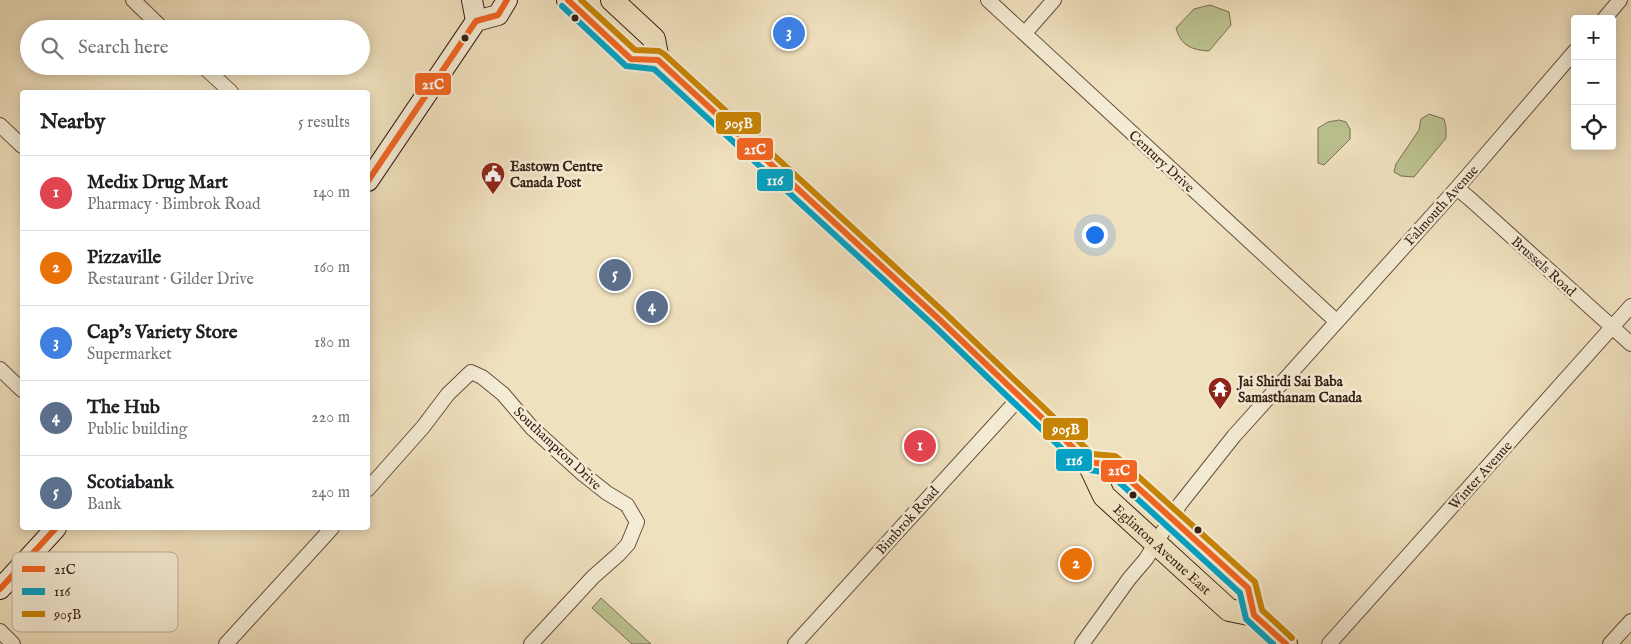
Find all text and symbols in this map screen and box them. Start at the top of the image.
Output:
unlabelled marker [570,13,580,23]
pin: 3 [773,14,805,52]
map controls [1571,15,1616,150]
button: + [1571,15,1616,60]
search box [20,20,370,75]
unlabelled marker [460,33,470,43]
icon: search [38,34,66,62]
text: Search here [78,36,169,60]
button: − [1571,60,1616,105]
line badge: 21C [414,72,452,96]
text: 21C [422,76,444,94]
button: locate [1571,105,1616,150]
text: Nearby [40,109,105,136]
line badge: 905B [715,111,762,135]
text: 5 results [298,113,350,133]
text: 905B [724,115,753,133]
street label: Century Drive [1125,127,1198,197]
line badge: 21C [736,137,774,161]
text: 21C [744,141,766,159]
place label: Eastown Centre Canada Post [510,158,603,192]
public building icon: Eastown Centre Canada Post [480,161,506,195]
street label: Falmouth Avenue [1401,161,1483,250]
line badge: 116 [756,168,794,192]
text: Medix Drug Mart [87,171,228,195]
text: 116 [767,172,784,190]
text: 1 [53,183,59,203]
text: 140 m [312,183,350,203]
text: Pharmacy · Bimbrok Road [87,195,260,215]
your location [1082,222,1108,248]
street label: Brussels Road [1507,233,1580,301]
text: Pizzaville [87,246,161,270]
pin: 5 [599,256,631,294]
text: 2 [52,258,60,278]
text: 160 m [314,258,350,278]
text: Restaurant · Gilder Drive [87,270,254,290]
pin: 4 [636,288,668,326]
text: Cap’s Variety Store [87,321,238,345]
text: 3 [53,333,59,353]
text: 180 m [314,333,350,353]
text: Supermarket [87,345,172,365]
place label: Jai Shirdi Sai Baba Samasthanam Canada [1236,373,1363,407]
temple icon: Jai Shirdi Sai Baba Samasthanam Canada [1207,376,1233,410]
text: The Hub [87,396,160,420]
street label: Southampton Drive [509,403,606,495]
text: 4 [52,408,60,428]
text: 220 m [311,408,350,428]
line badge: 905B [1042,417,1089,441]
text: Public building [87,420,187,440]
text: 905B [1051,421,1080,439]
pin: 1 [904,427,936,465]
street label: Winter Avenue [1445,437,1517,514]
line badge: 116 [1055,448,1093,472]
text: 116 [1066,452,1083,470]
line badge: 21C [1100,459,1138,483]
text: 21C [1108,462,1130,480]
text: Scotiabank [87,471,174,495]
street label: Bimbrok Road [872,482,944,559]
text: 5 [53,483,59,503]
text: 240 m [311,483,350,503]
unlabelled marker [1128,490,1138,500]
text: Bank [87,495,122,515]
street label: Eglinton Avenue East [1109,501,1215,599]
unlabelled marker [1193,525,1203,535]
pin: 2 [1060,545,1092,583]
legend [12,552,178,632]
text: 21C [54,561,76,579]
text: 116 [54,583,71,601]
text: 905B [53,606,81,624]

